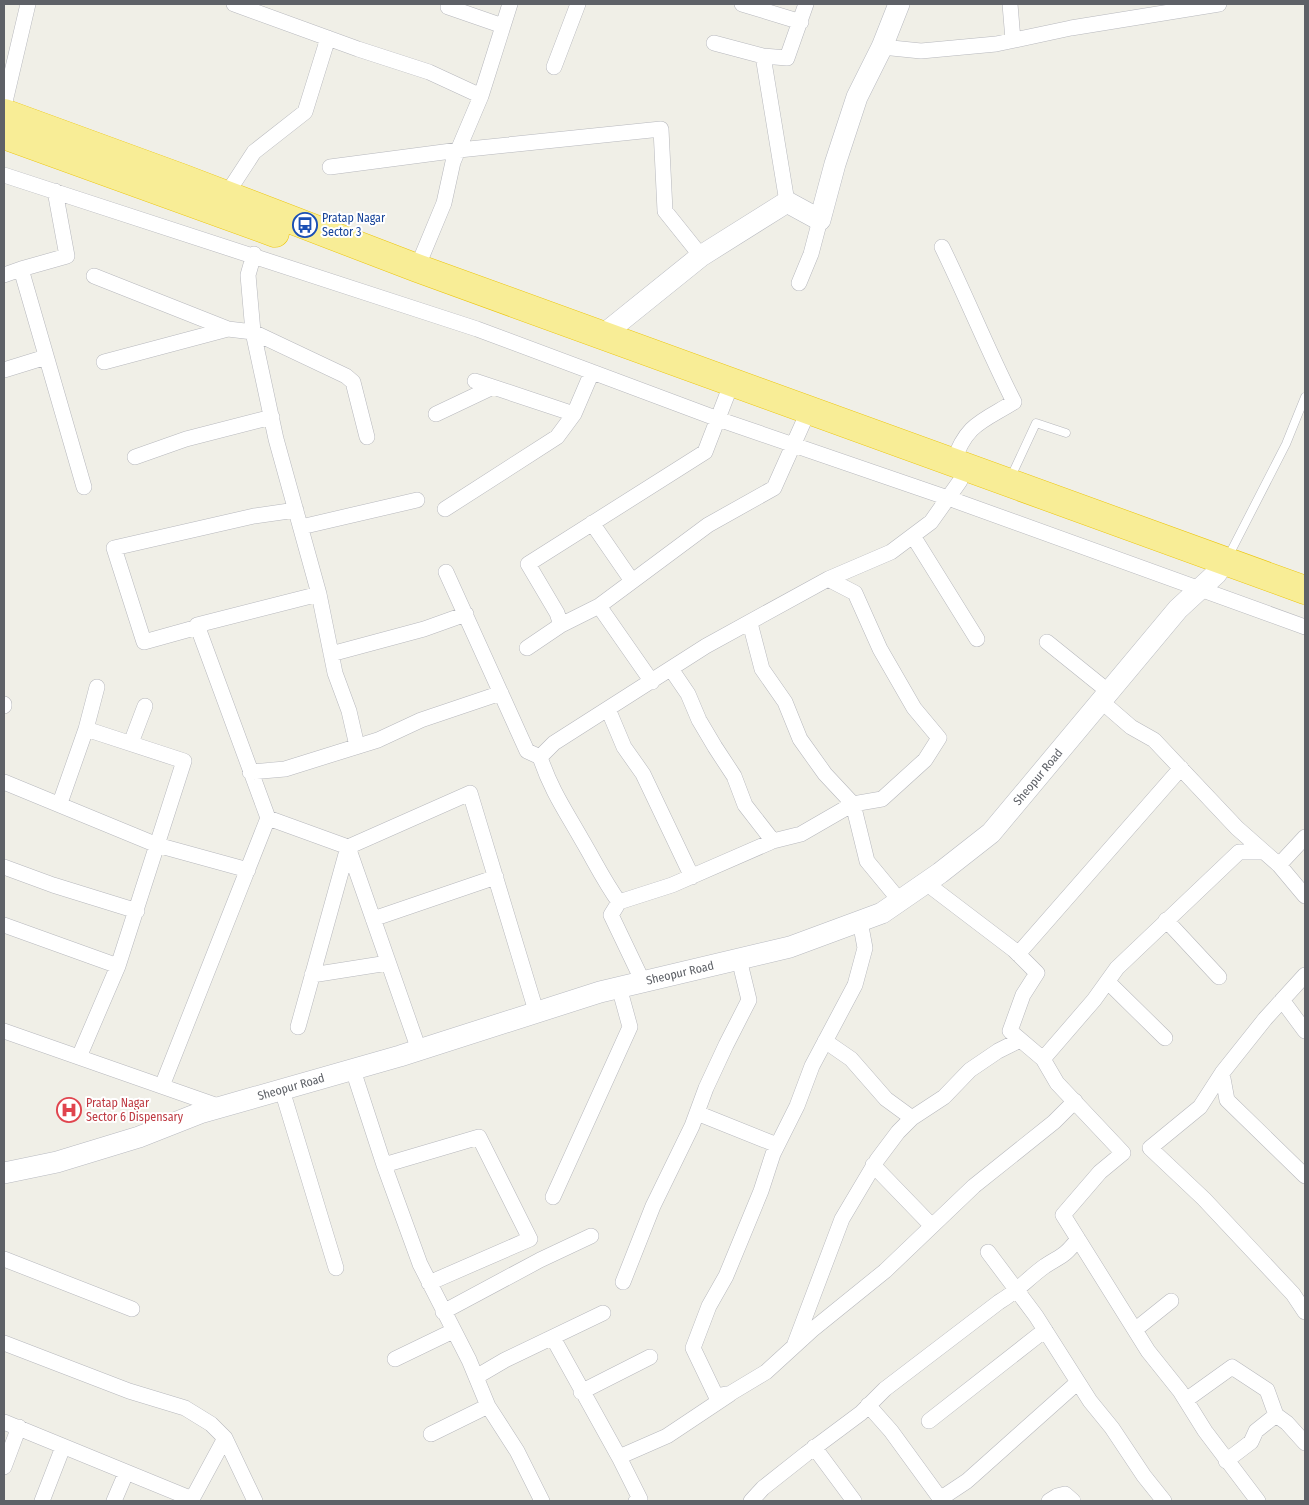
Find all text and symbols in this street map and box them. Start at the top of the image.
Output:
place label: Pratap Nagar Sector 3 [322,211,386,239]
bus stop icon: Pratap Nagar Sector 3 [292,212,318,238]
street label: Sheopur Road [1010,746,1066,808]
street label: Sheopur Road [645,958,715,988]
street label: Sheopur Road [256,1071,326,1103]
place label: Pratap Nagar Sector 6 Dispensary [86,1096,184,1124]
hospital icon: Pratap Nagar Sector 6 Dispensary [56,1097,82,1123]

